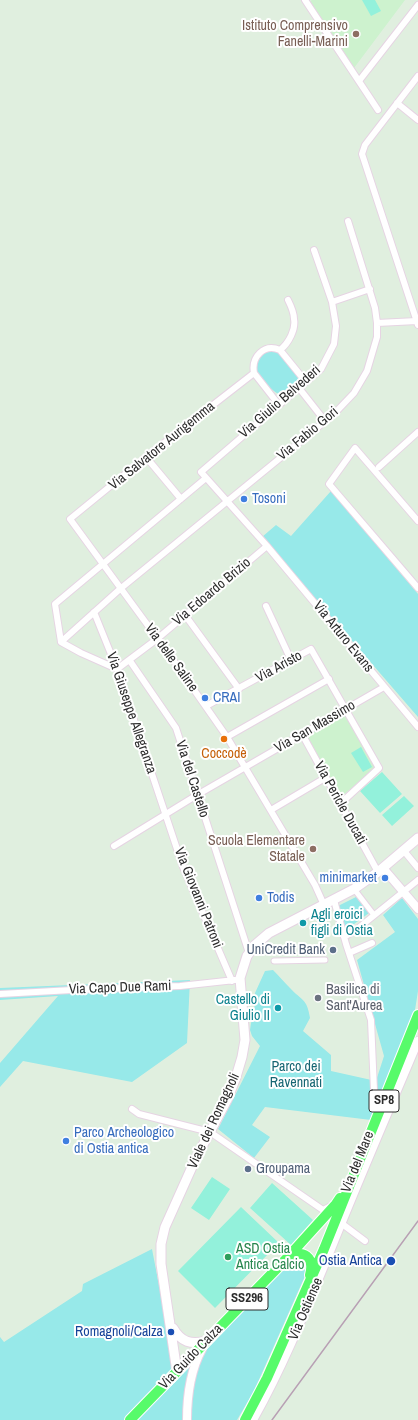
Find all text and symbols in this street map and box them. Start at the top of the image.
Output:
place label: Istituto Comprensivo Fanelli-Marini [242,18,348,50]
marker: Istituto Comprensivo Fanelli-Marini [351,29,361,39]
street label: Via Giulio Belvederi [236,362,324,442]
street label: Via Salvatore Aurigemma [106,398,218,494]
street label: Via Fabio Gori [274,404,342,464]
place label: Tosoni [252,491,286,507]
marker: Tosoni [239,494,249,504]
street label: Via Edoardo Brizio [170,554,254,630]
street label: Via Arturo Evans [309,598,377,676]
street label: Via delle Saline [141,621,201,695]
street label: Via Aristo [253,647,305,687]
street label: Via Giuseppe Allegranza [102,650,160,776]
place label: CRAI [213,690,240,706]
marker: CRAI [200,693,210,703]
street label: Via San Massimo [272,697,358,757]
marker: Coccodè [219,734,229,744]
street label: Via del Castello [172,738,212,820]
place label: Coccodè [201,746,247,762]
street label: Via Pericle Ducati [310,759,370,847]
place label: Scuola Elementare Statale [208,833,305,866]
marker: Scuola Elementare Statale [308,844,318,854]
street label: Via Giovanni Patroni [170,845,226,951]
place label: minimarket [320,870,377,886]
marker: minimarket [380,873,390,883]
place label: Todis [267,890,294,906]
marker: Todis [254,893,264,903]
place label: Agli eroici figli di Ostia [311,907,373,940]
marker: Agli eroici figli di Ostia [298,918,308,928]
place label: UniCredit Bank [247,942,325,958]
marker: UniCredit Bank [328,945,338,955]
street label: Via Capo Due Rami [68,978,172,998]
place label: Basilica di Sant'Aurea [326,982,382,1014]
place label: Castello di Giulio II [216,992,270,1024]
marker: Basilica di Sant'Aurea [313,993,323,1003]
marker: Castello di Giulio II [273,1003,283,1013]
park label: Parco dei Ravennati [270,1059,322,1092]
street label: Viale dei Romagnoli [184,1070,244,1172]
road number: SP8 [369,1090,399,1112]
place label: Parco Archeologico di Ostia antica [74,1125,174,1158]
street label: Via del Mare [338,1129,378,1195]
marker: Parco Archeologico di Ostia antica [61,1136,71,1146]
place label: Groupama [256,1161,310,1177]
marker: Groupama [243,1164,253,1174]
place label: ASD Ostia Antica Calcio [236,1241,304,1274]
marker: ASD Ostia Antica Calcio [223,1252,233,1262]
place label: Ostia Antica [319,1253,382,1269]
marker: Ostia Antica [385,1255,397,1267]
street label: Via Ostiense [285,1275,327,1343]
road number: SS296 [226,1288,268,1310]
street label: Via Guido Calza [156,1321,226,1393]
place label: Romagnoli/Calza [75,1324,163,1340]
marker: Romagnoli/Calza [166,1327,176,1337]

